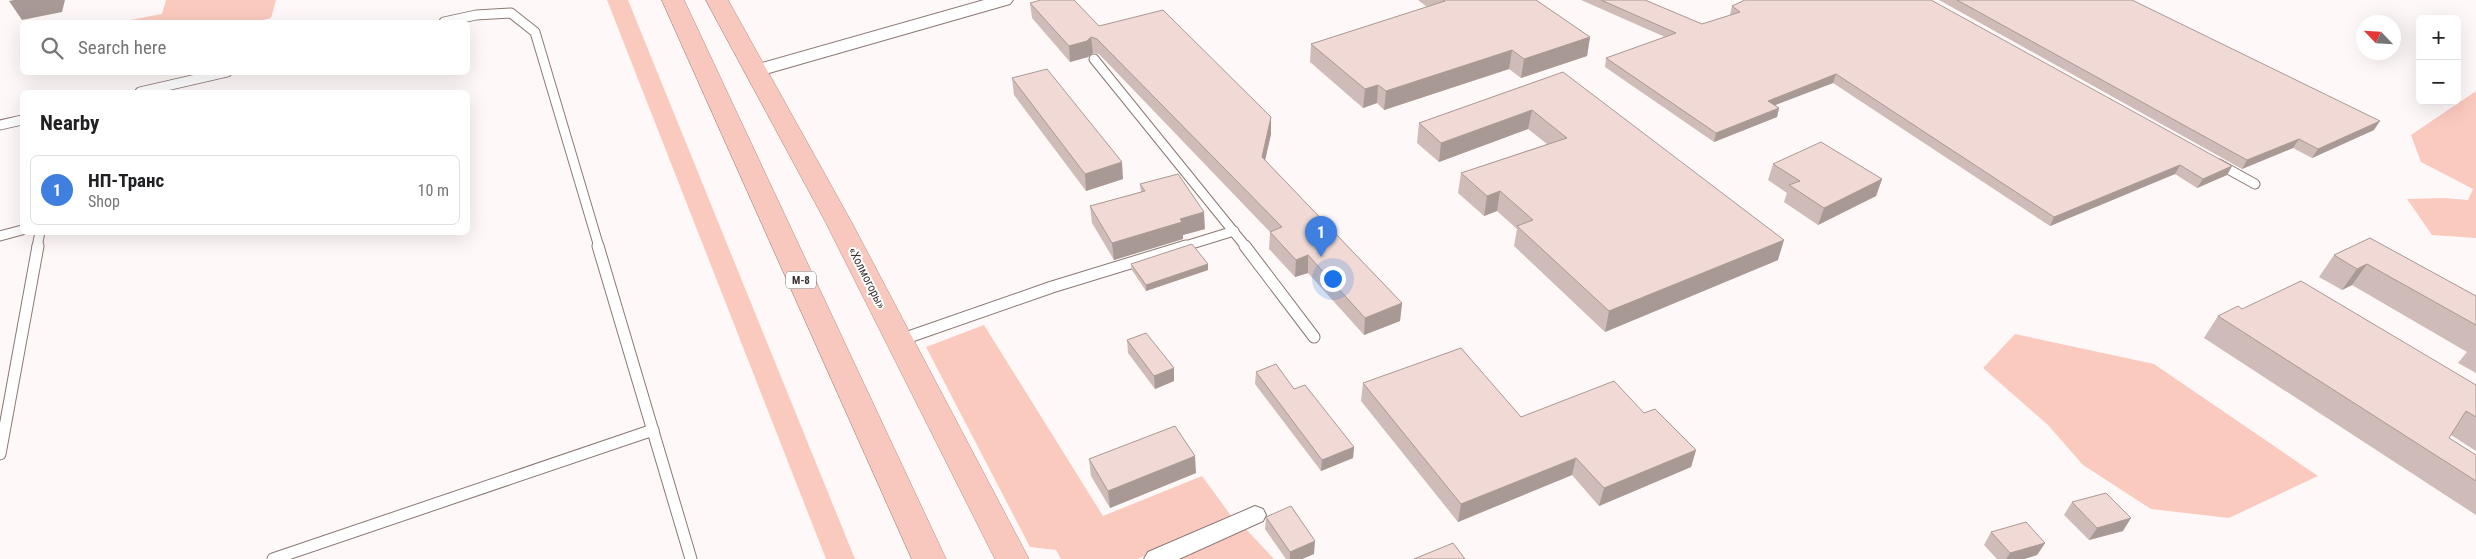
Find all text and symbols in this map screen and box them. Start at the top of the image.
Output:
north arrow [2356,15,2401,60]
map controls [2416,15,2461,105]
button: + [2416,15,2461,60]
search box [20,20,470,75]
icon: search [38,34,66,62]
text: Search here [78,36,166,59]
button: − [2416,60,2461,105]
text: Nearby [40,111,99,135]
text: НП-Транс [88,169,164,192]
text: 1 [53,181,61,200]
text: 10 m [417,181,449,200]
text: Shop [88,192,120,211]
pin: 1 [1305,216,1337,257]
street label: «Холмогоры» [846,245,888,311]
your location [1320,266,1346,292]
road number: М-8 [786,272,816,288]

